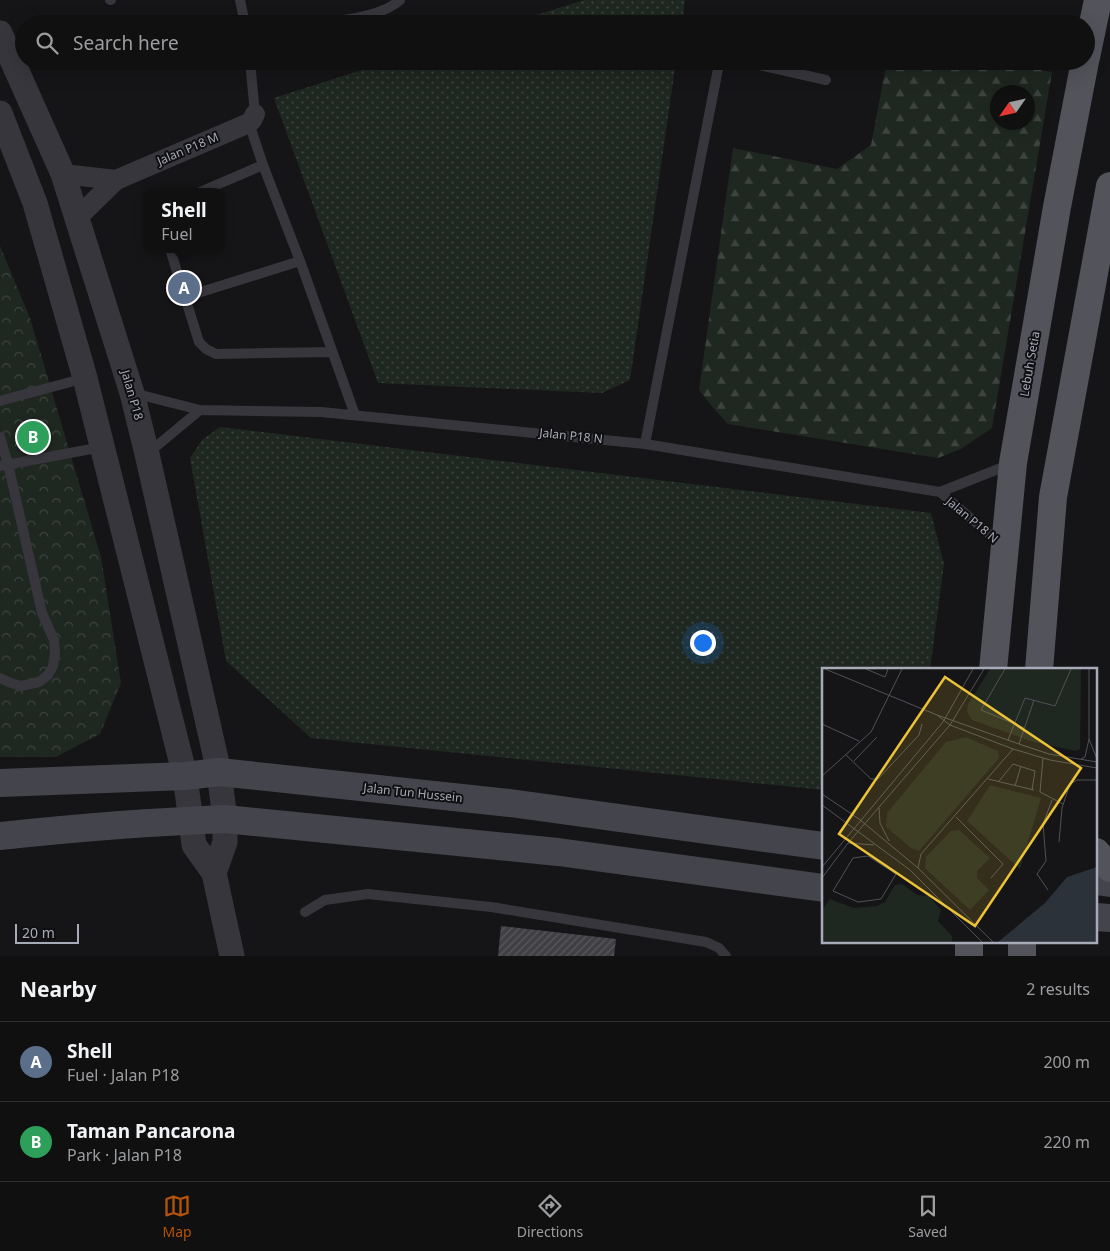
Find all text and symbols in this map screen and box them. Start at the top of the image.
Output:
search box [15,15,1095,70]
icon: search [33,29,61,57]
text: Search here [73,30,179,56]
north arrow [990,85,1035,130]
street label: Jalan P18 M [153,128,221,170]
popup [144,188,224,253]
text: Shell [161,197,207,223]
text: Fuel [161,223,193,245]
pin: A [168,269,200,307]
street label: Lebuh Setia [1015,330,1044,398]
street label: Jalan P18 [117,367,148,422]
pin: B [17,418,49,456]
street label: Jalan P18 N [538,424,604,447]
street label: Jalan P18 N [942,492,1002,547]
your location [690,630,716,656]
inset map [822,668,1098,944]
street label: Jalan Tun Hussein [362,779,463,806]
scale bar [15,921,79,944]
text: 20 m [22,923,55,942]
text: Nearby [20,975,96,1003]
text: 2 results [1026,978,1090,1000]
text: Shell [67,1038,113,1064]
text: A [30,1051,42,1073]
text: 200 m [1043,1051,1090,1073]
text: Fuel · Jalan P18 [67,1064,179,1086]
text: Taman Pancarona [67,1118,235,1144]
text: B [31,1131,41,1153]
text: 220 m [1043,1131,1090,1153]
text: Park · Jalan P18 [67,1144,182,1166]
tab: Map [163,1192,192,1241]
tab: Directions [517,1192,583,1241]
tab: Saved [908,1192,947,1241]

